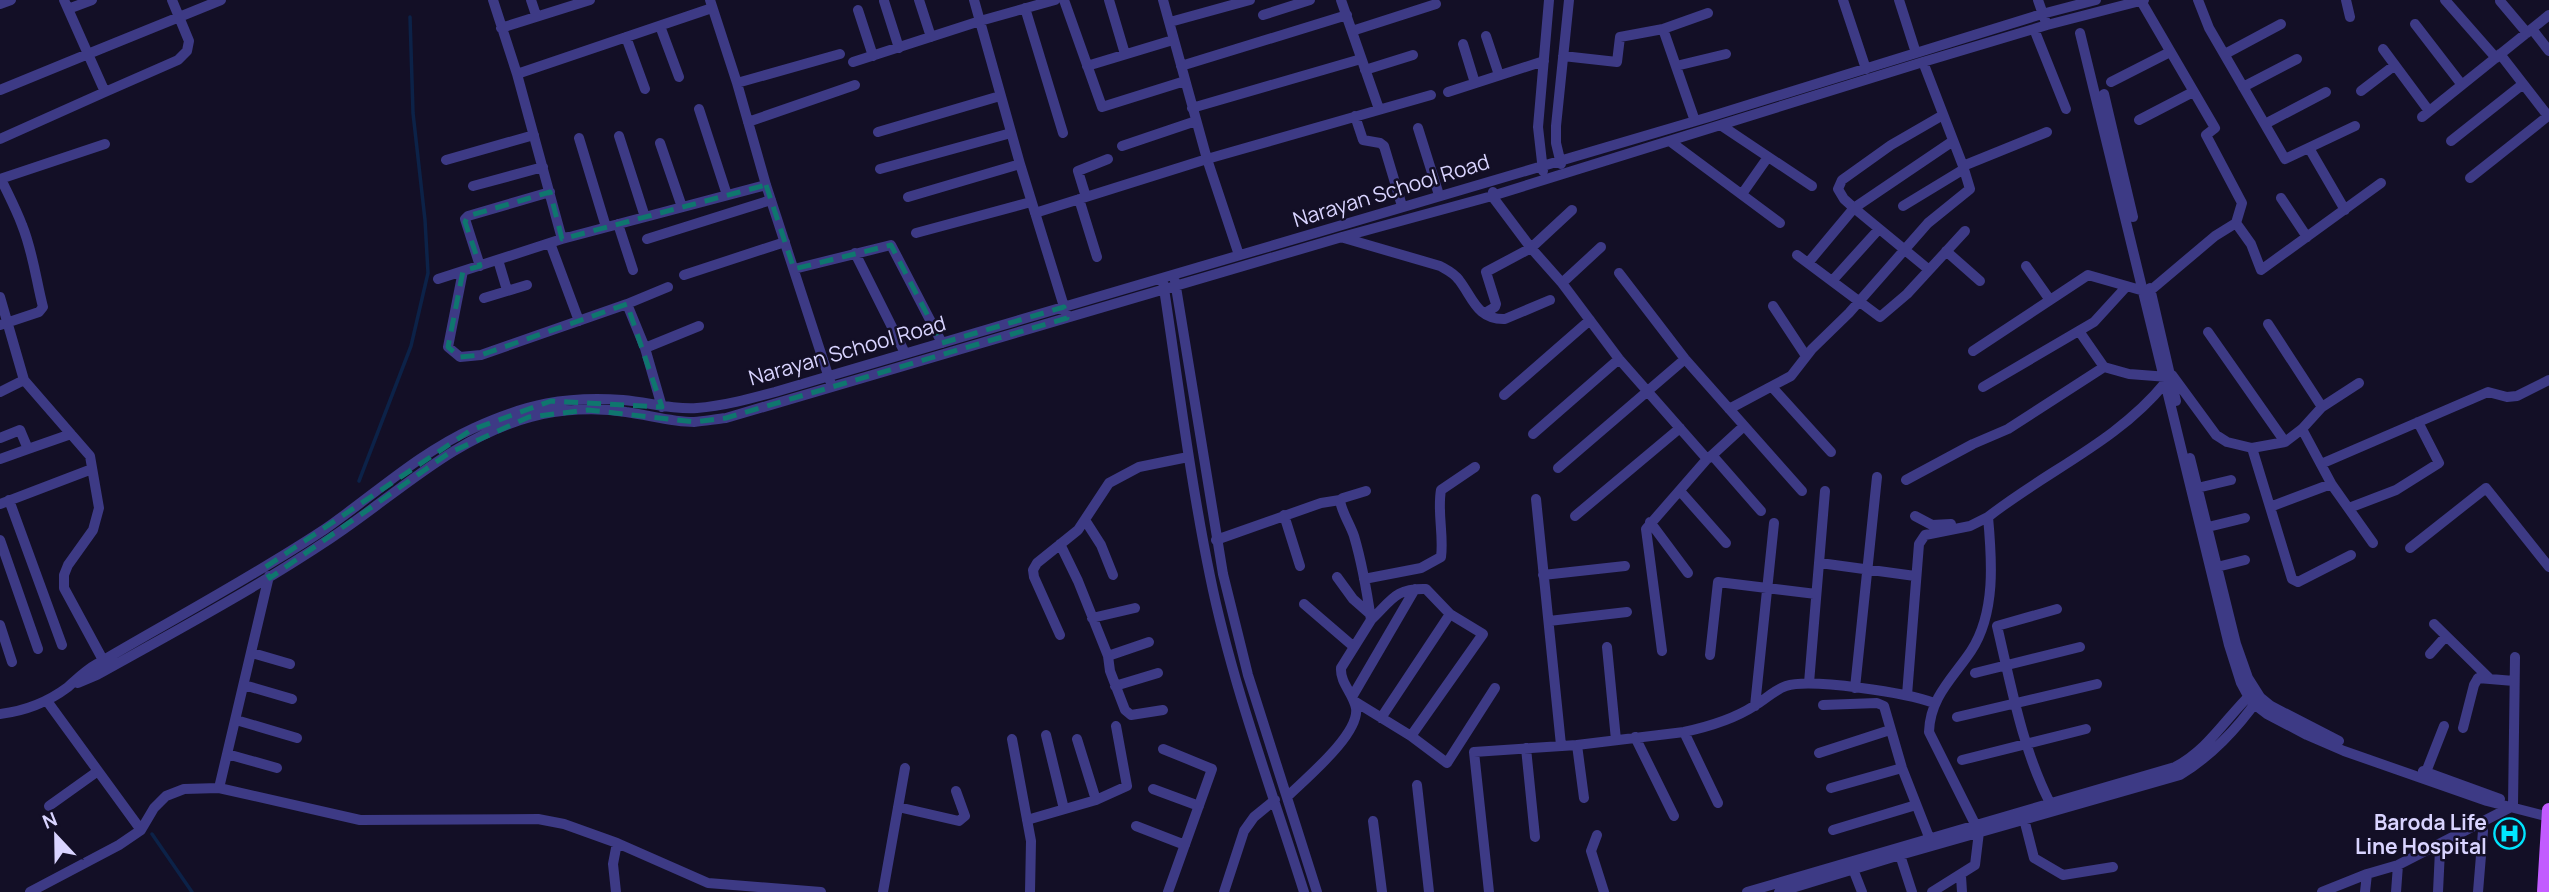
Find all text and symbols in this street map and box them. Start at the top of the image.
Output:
street label: Narayan School Road [1289,147,1493,233]
street label: Narayan School Road [745,308,949,392]
north arrow [21,801,91,871]
text: N [38,806,61,835]
place label: Baroda Life Line Hospital [2355,808,2487,860]
hospital icon: Baroda Life Line Hospital [2493,817,2527,851]

